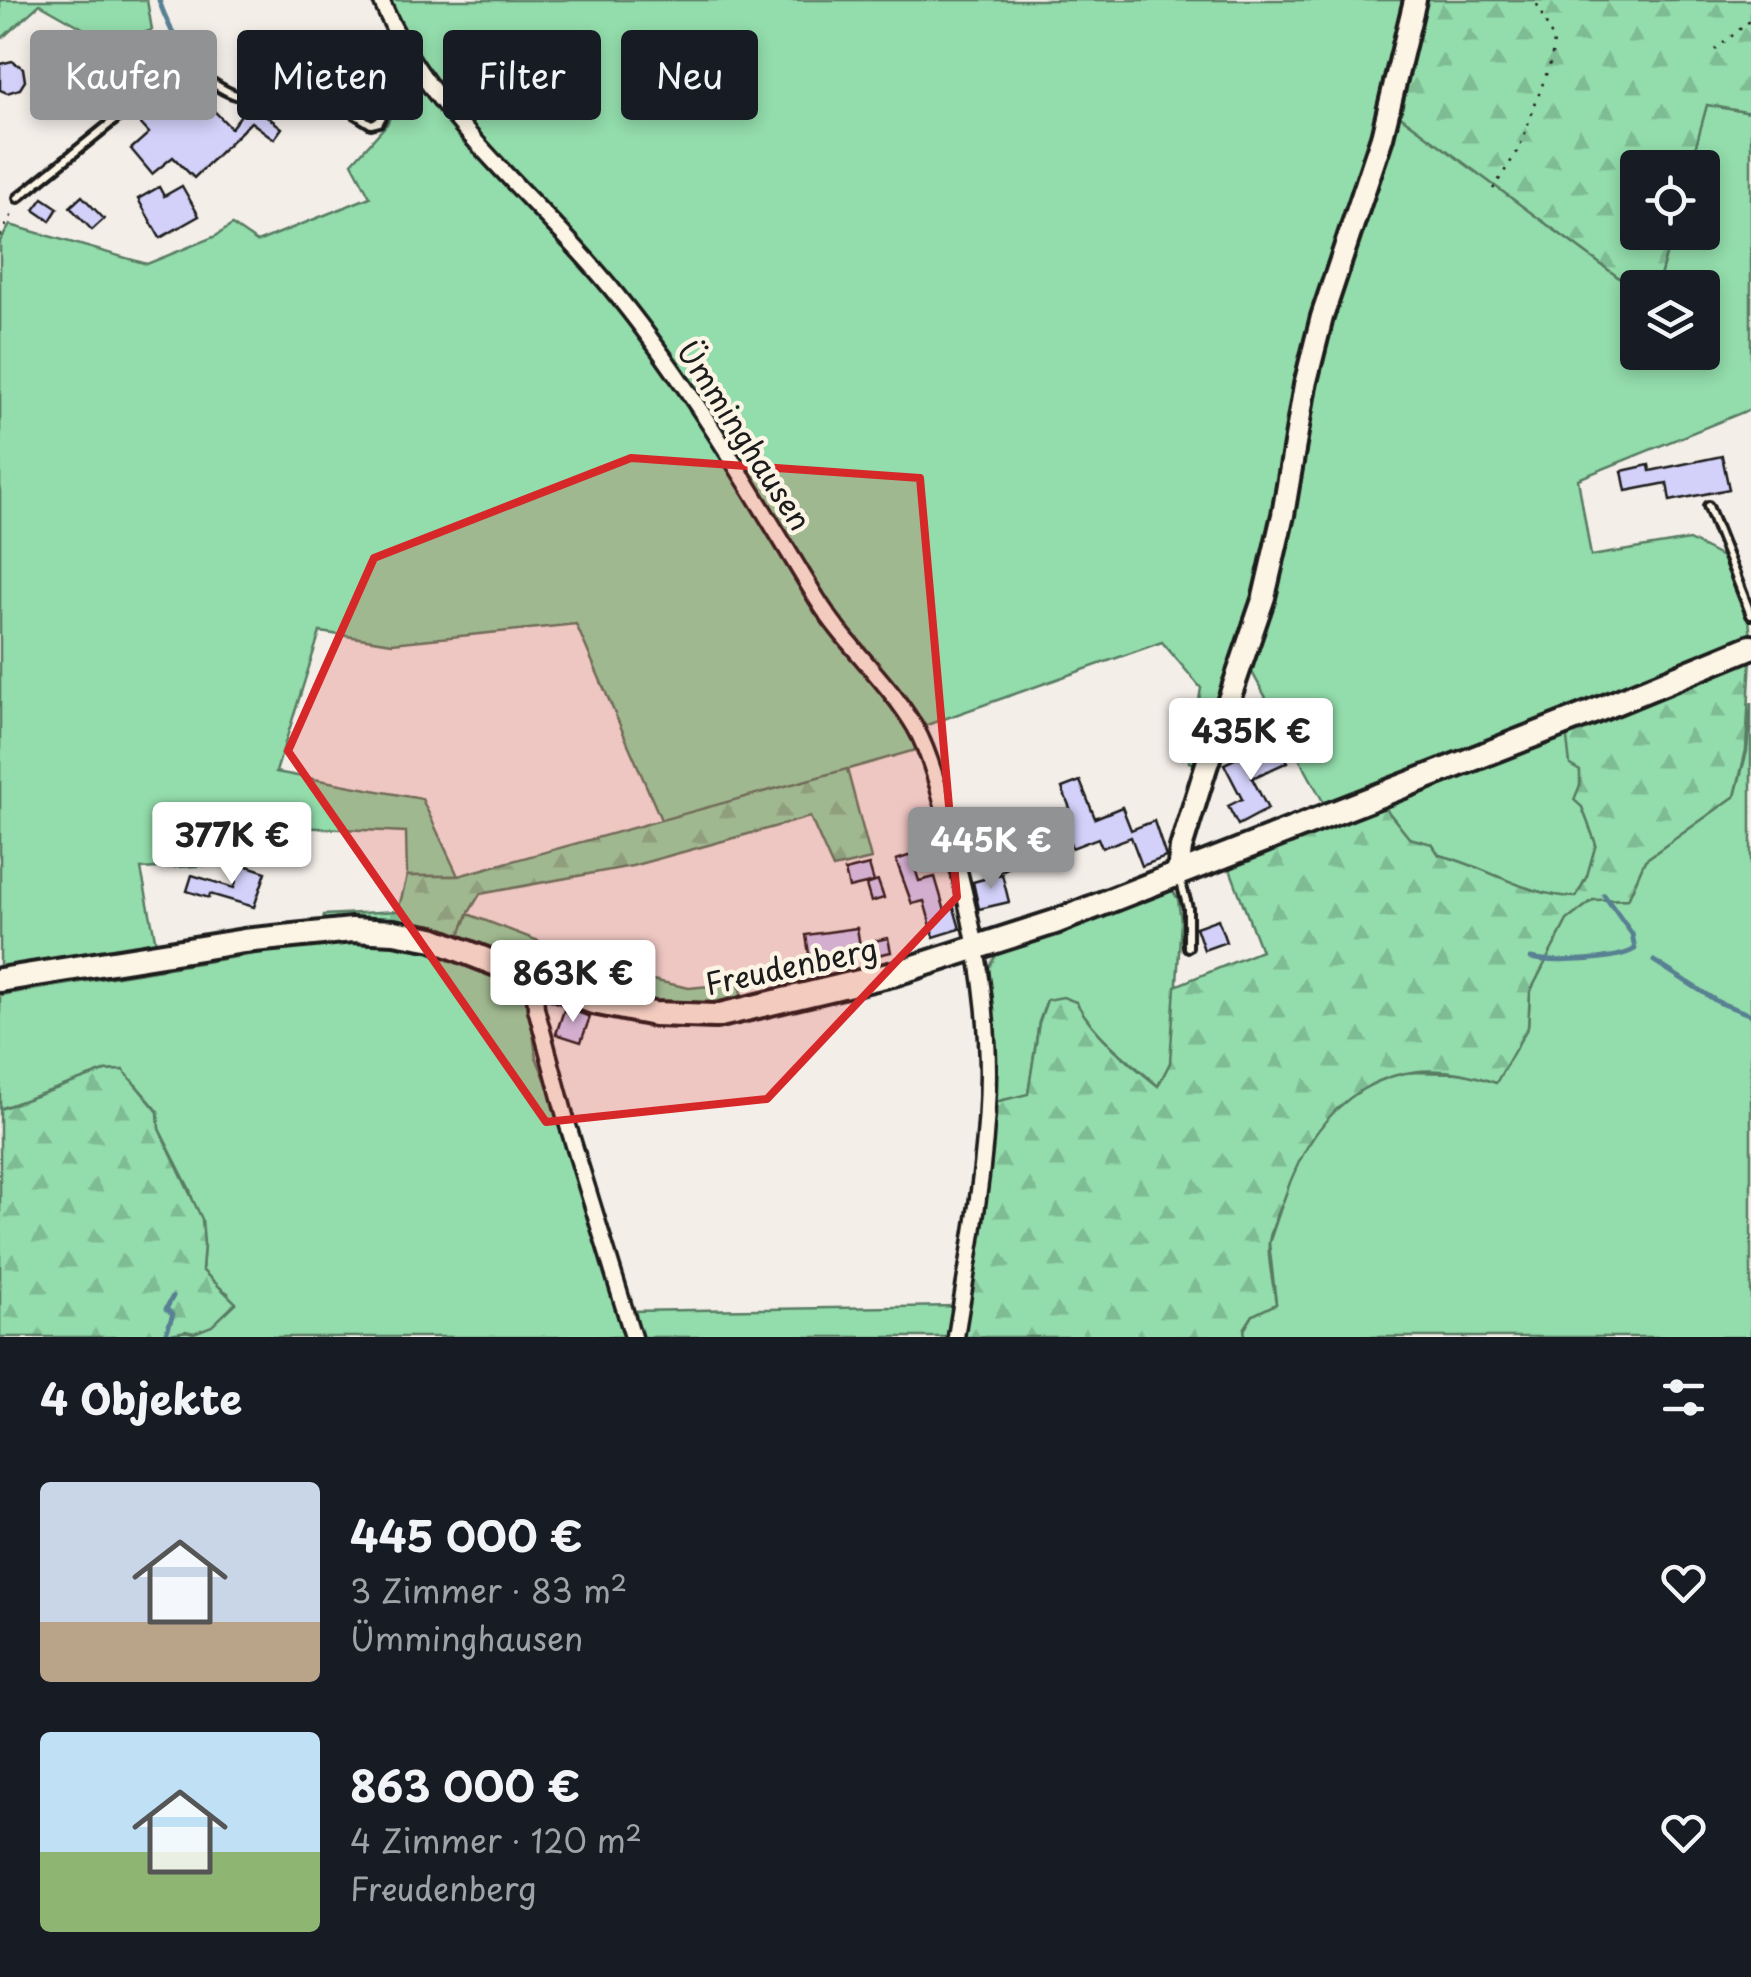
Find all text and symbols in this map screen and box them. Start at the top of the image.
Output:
chip: Kaufen [30,30,217,120]
chip: Mieten [237,30,423,120]
chip: Filter [443,30,601,120]
chip: Neu [621,30,758,120]
map controls [1620,150,1720,370]
button: locate [1620,150,1720,250]
button: layers [1620,270,1720,370]
street label: Ümminghausen [667,331,823,539]
pin: 435K € [1170,698,1332,783]
text: 435K € [1191,706,1311,754]
pin: 377K € [151,802,313,887]
pin: 445K € [910,807,1072,892]
text: 377K € [174,810,290,858]
text: 445K € [930,815,1052,863]
street label: Freudenberg [701,925,881,1005]
pin: 863K € [492,940,654,1025]
text: 863K € [512,948,634,996]
text: 4 Objekte [40,1366,242,1429]
icon: filters [1656,1370,1711,1425]
text: 445 000 € [350,1503,583,1566]
icon: home [120,1522,240,1642]
icon: heart [1656,1555,1711,1610]
text: 3 Zimmer · 83 m² [350,1566,627,1614]
text: Ümminghausen [350,1614,583,1662]
text: 863 000 € [350,1753,580,1816]
icon: home [120,1772,240,1892]
icon: heart [1656,1805,1711,1860]
text: 4 Zimmer · 120 m² [350,1816,642,1864]
text: Freudenberg [350,1864,537,1912]

